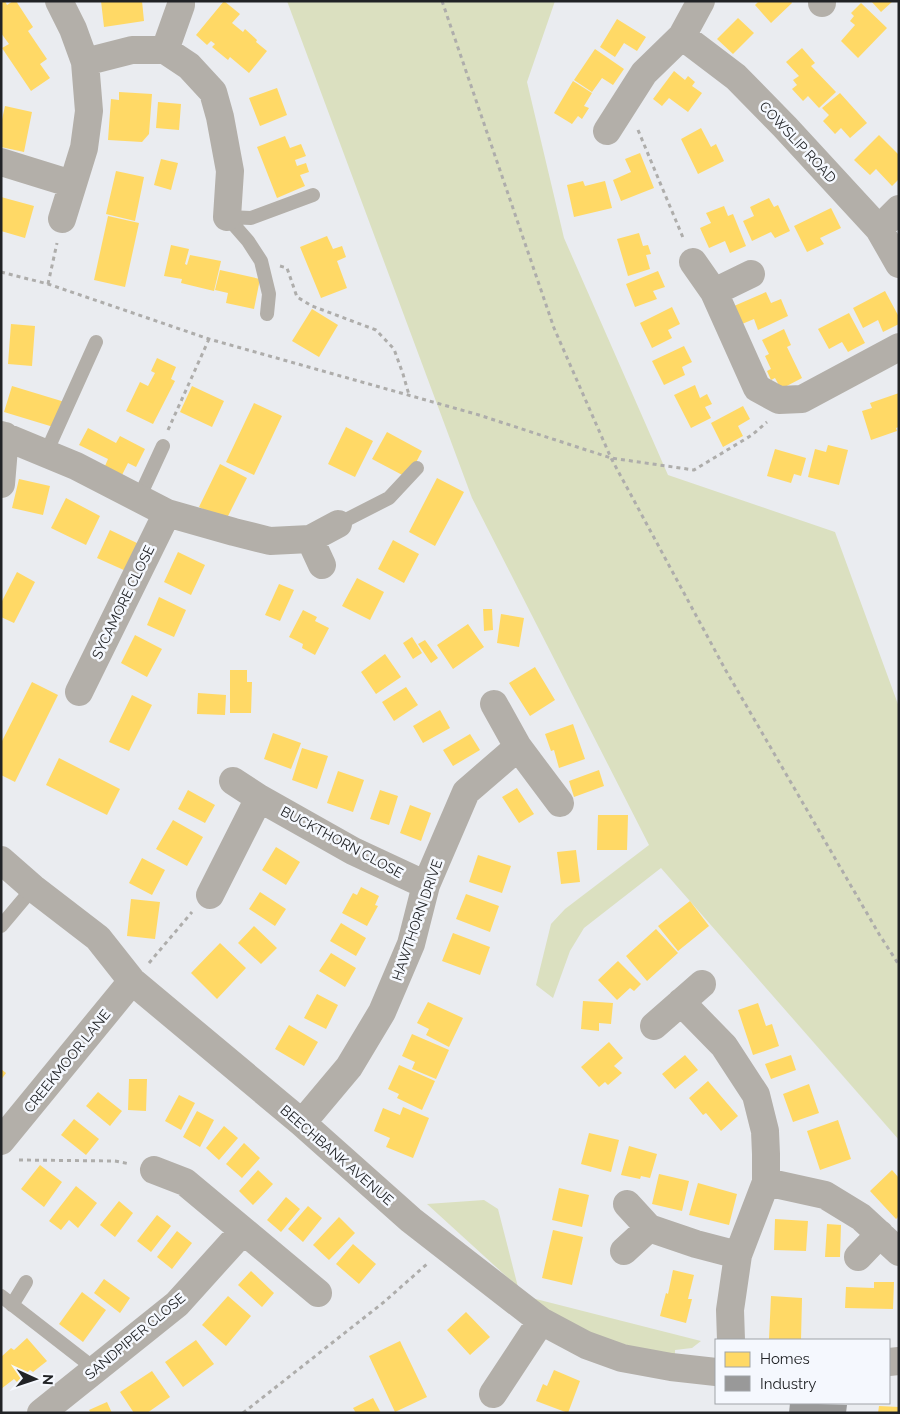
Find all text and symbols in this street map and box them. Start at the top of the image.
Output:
street label: COWSLIP ROAD [756,98,840,186]
street label: SYCAMORE CLOSE [89,543,157,661]
street label: BUCKTHORN CLOSE [278,803,406,881]
street label: HAWTHORN DRIVE [389,857,445,983]
street label: CREEKMOOR LANE [21,1006,113,1116]
street label: BEECHBANK AVENUE [277,1102,397,1208]
street label: SANDPIPER CLOSE [82,1289,188,1383]
legend [715,1339,890,1404]
text: Homes [760,1350,810,1368]
north arrow [10,1354,60,1404]
text: N [40,1374,56,1385]
text: Industry [760,1375,816,1393]

